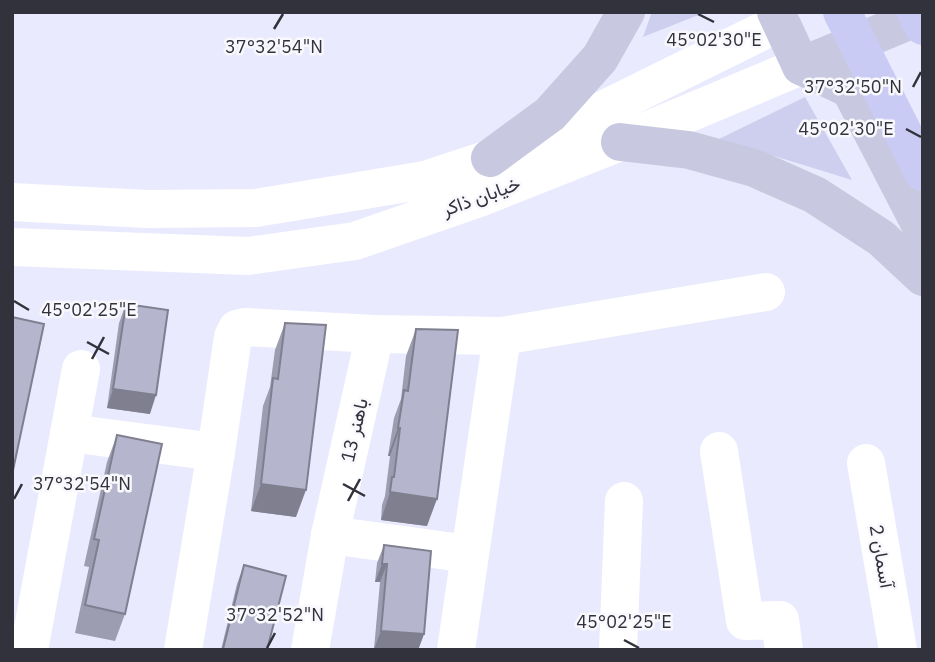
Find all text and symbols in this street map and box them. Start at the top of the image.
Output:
text: 45°02'30"E [666,28,762,51]
text: 37°32'54"N [225,35,323,58]
text: 37°32'50"N [804,75,902,98]
text: 45°02'30"E [798,117,894,140]
street label: خیابان ذاکر [438,171,524,222]
text: 45°02'25"E [41,298,137,321]
street label: باهنر 13 [335,396,373,464]
text: 37°32'54"N [33,472,131,495]
street label: آسمان 2 [865,522,900,591]
text: 37°32'52"N [226,603,324,626]
text: 45°02'25"E [576,610,672,633]

